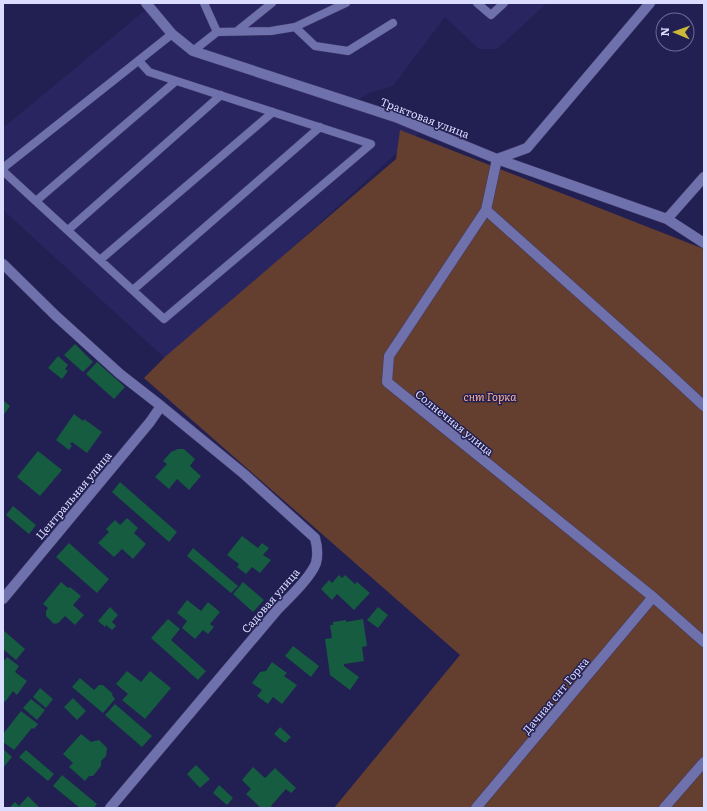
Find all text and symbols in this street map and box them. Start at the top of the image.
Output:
north arrow [655,12,695,52]
text: N [656,27,672,37]
street label: Трактовая улица [378,93,472,141]
street label: Солнечная улица [412,385,498,459]
park label: снт Горка [463,388,517,404]
street label: Центральная улица [31,447,115,543]
street label: Садовая улица [237,564,303,636]
street label: Дачная снт Горка [518,653,592,737]

